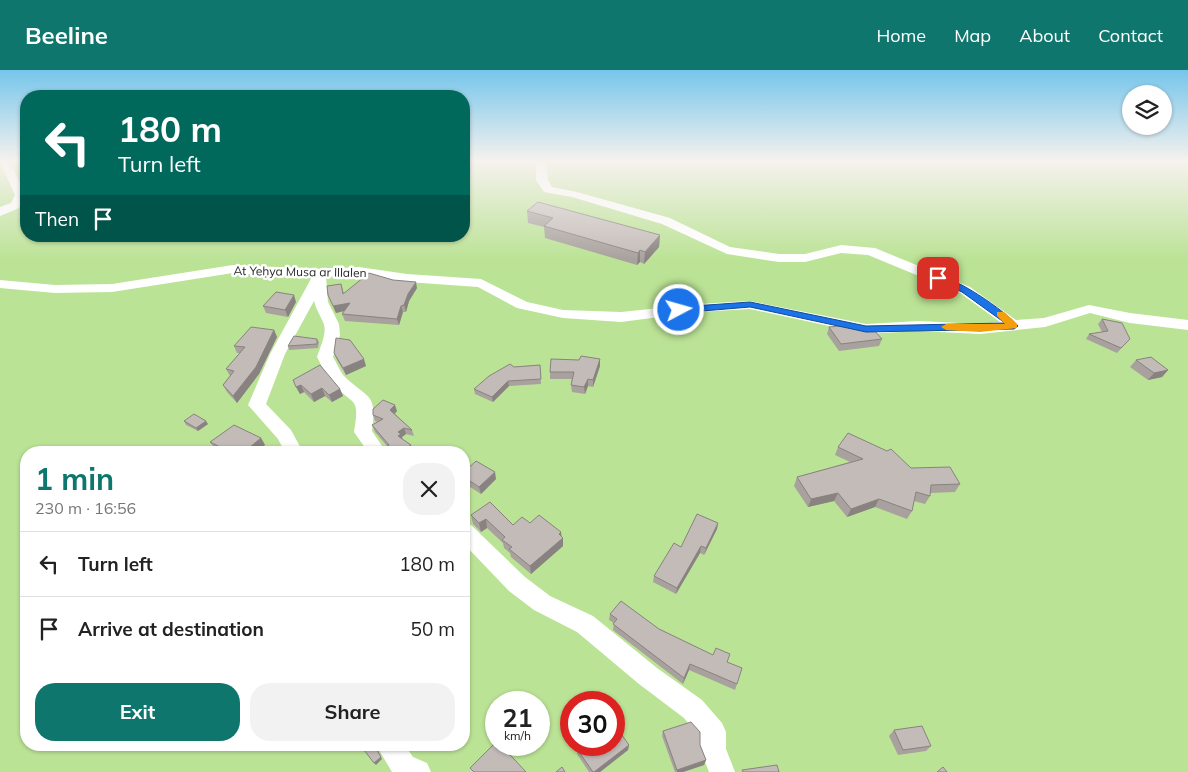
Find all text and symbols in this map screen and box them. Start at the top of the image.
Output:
text: Beeline [25,20,108,50]
text: Home [876,24,926,47]
text: Map [954,24,991,47]
text: About [1019,24,1070,47]
text: Contact [1098,24,1163,47]
map controls [1122,85,1172,135]
button: layers [1122,85,1172,135]
text: 180 m [118,107,222,151]
icon: left [35,110,100,175]
text: Turn left [118,150,201,178]
icon: arrive [89,205,117,233]
text: Then [35,207,79,231]
pin [917,257,959,299]
street label: At Yeḥya Musa ar Illalen [233,263,367,280]
icon: arrive [924,264,952,292]
position arrow [652,283,704,335]
text: 1 min [35,460,114,498]
button: close [403,463,455,515]
text: 230 m · 16:56 [35,498,136,518]
icon: left [35,550,63,578]
text: Turn left [78,552,153,576]
text: 180 m [399,552,455,576]
icon: arrive [35,615,63,643]
text: Arrive at destination [78,617,264,641]
text: 50 m [411,617,455,641]
button: Exit [35,683,240,741]
button: Share [250,683,455,741]
speed limit sign: 30 [560,691,625,756]
text: 21 [502,702,533,733]
text: km/h [504,728,531,743]

